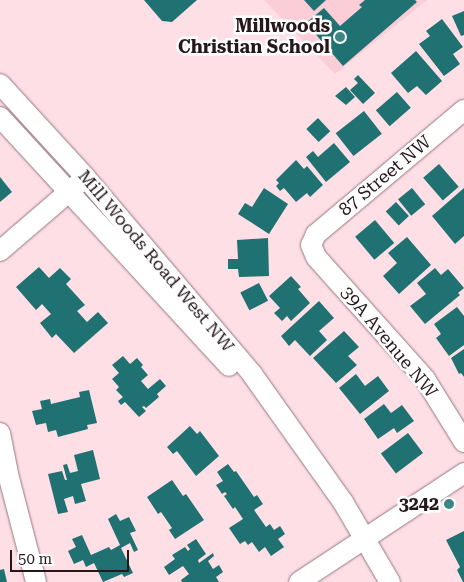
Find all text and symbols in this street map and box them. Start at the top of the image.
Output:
place label: Millwoods Christian School [178,16,330,58]
marker: Millwoods Christian School [334,31,346,43]
street label: 87 Street NW [335,131,435,221]
street label: Mill Woods Road West NW [73,165,239,357]
street label: 39A Avenue NW [336,282,442,402]
place label: 3242 [399,493,439,515]
marker: 3242 [443,498,455,510]
scale bar [12,540,131,572]
text: 50 m [18,550,52,568]

